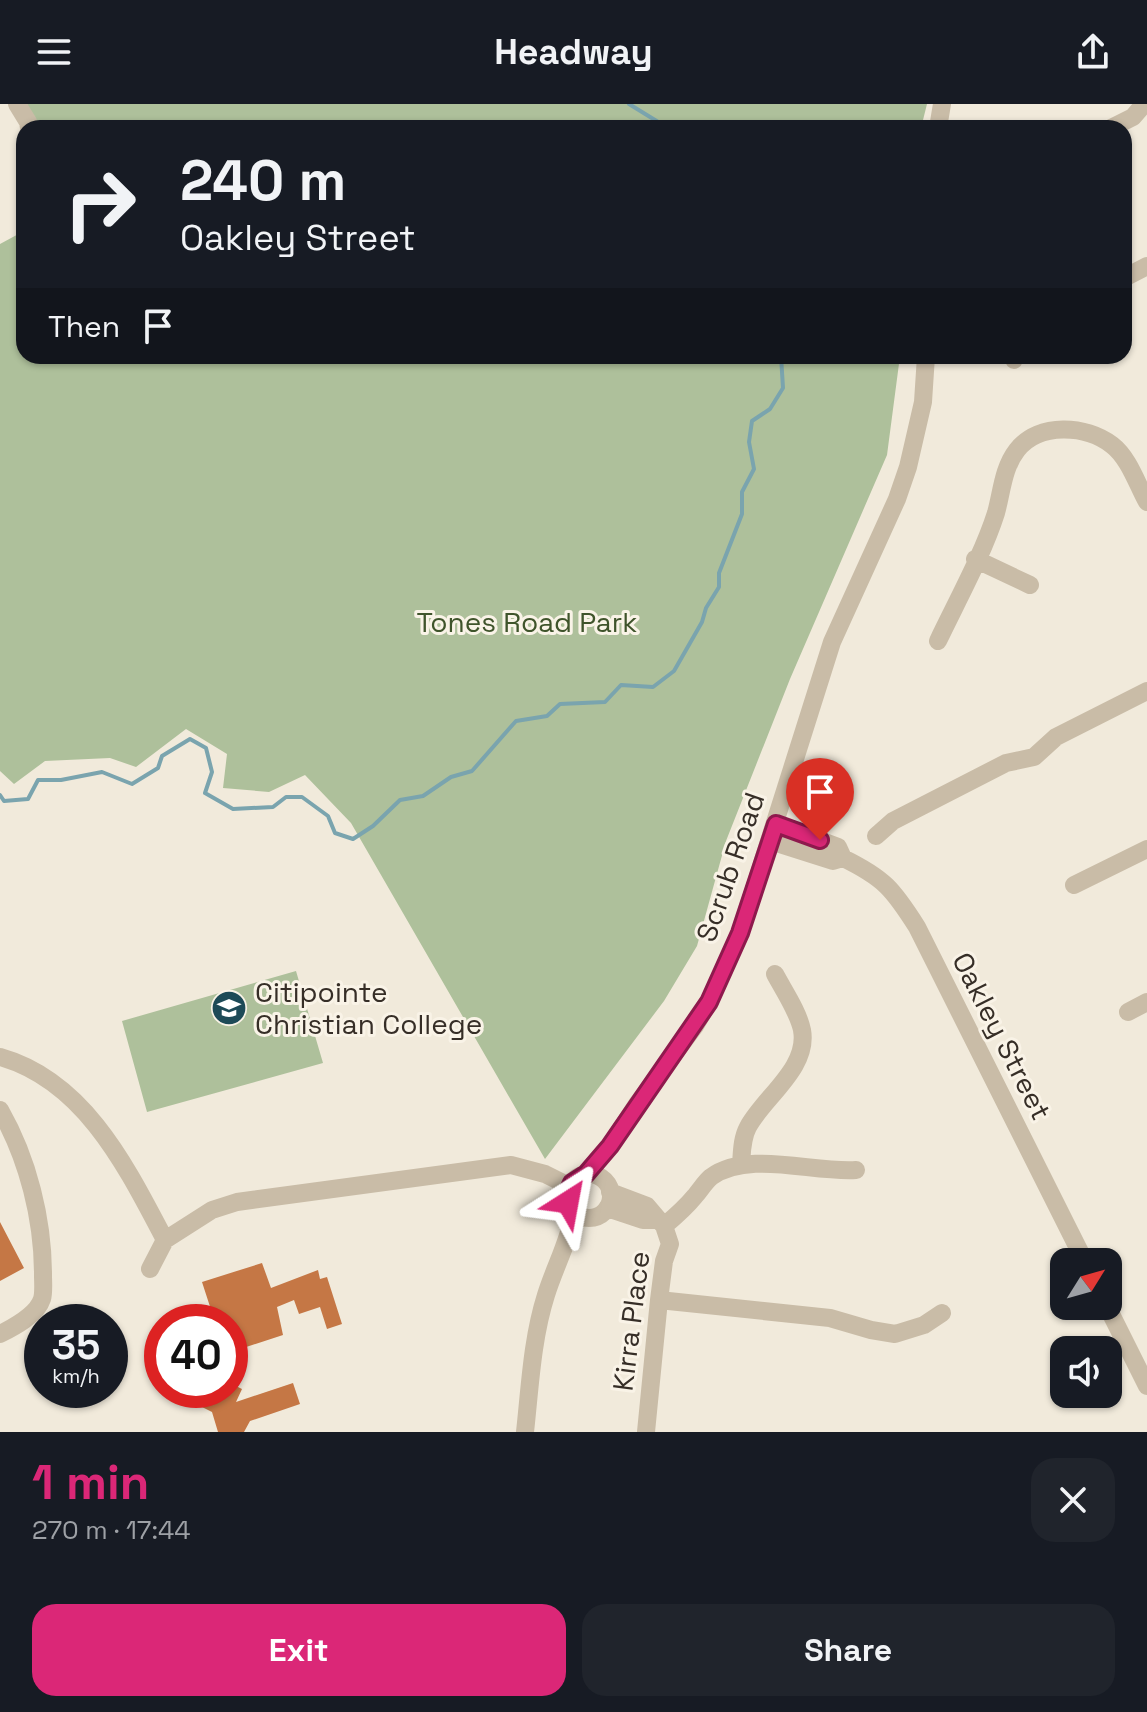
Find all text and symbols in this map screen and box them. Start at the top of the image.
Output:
text: Headway [494,29,653,75]
icon: menu [32,30,76,74]
icon: share [1071,30,1115,74]
text: 240 m [180,145,346,216]
icon: right [48,152,152,256]
text: Oakley Street [180,215,416,261]
icon: arrive [136,304,180,348]
text: Then [48,307,120,346]
park label: Tones Road Park [417,604,637,640]
pin [786,758,854,840]
icon: arrive [798,770,842,814]
street label: Scrub Road [688,788,772,946]
street label: Oakley Street [944,946,1060,1126]
place label: Citipointe Christian College [255,974,482,1042]
school or university icon: Citipointe Christian College [210,989,248,1027]
position arrow [526,1160,610,1244]
north arrow [1050,1248,1122,1320]
map controls [1050,1248,1122,1408]
street label: Kirra Place [605,1249,657,1393]
speed limit sign: 40 [144,1304,248,1408]
text: 35 [52,1320,100,1371]
button: sound [1050,1336,1122,1408]
text: km/h [52,1363,100,1389]
text: 1 min [32,1452,149,1513]
button: close [1031,1458,1115,1542]
text: 270 m · 17:44 [32,1513,191,1547]
button: Exit [32,1604,566,1696]
button: Share [582,1604,1115,1696]

